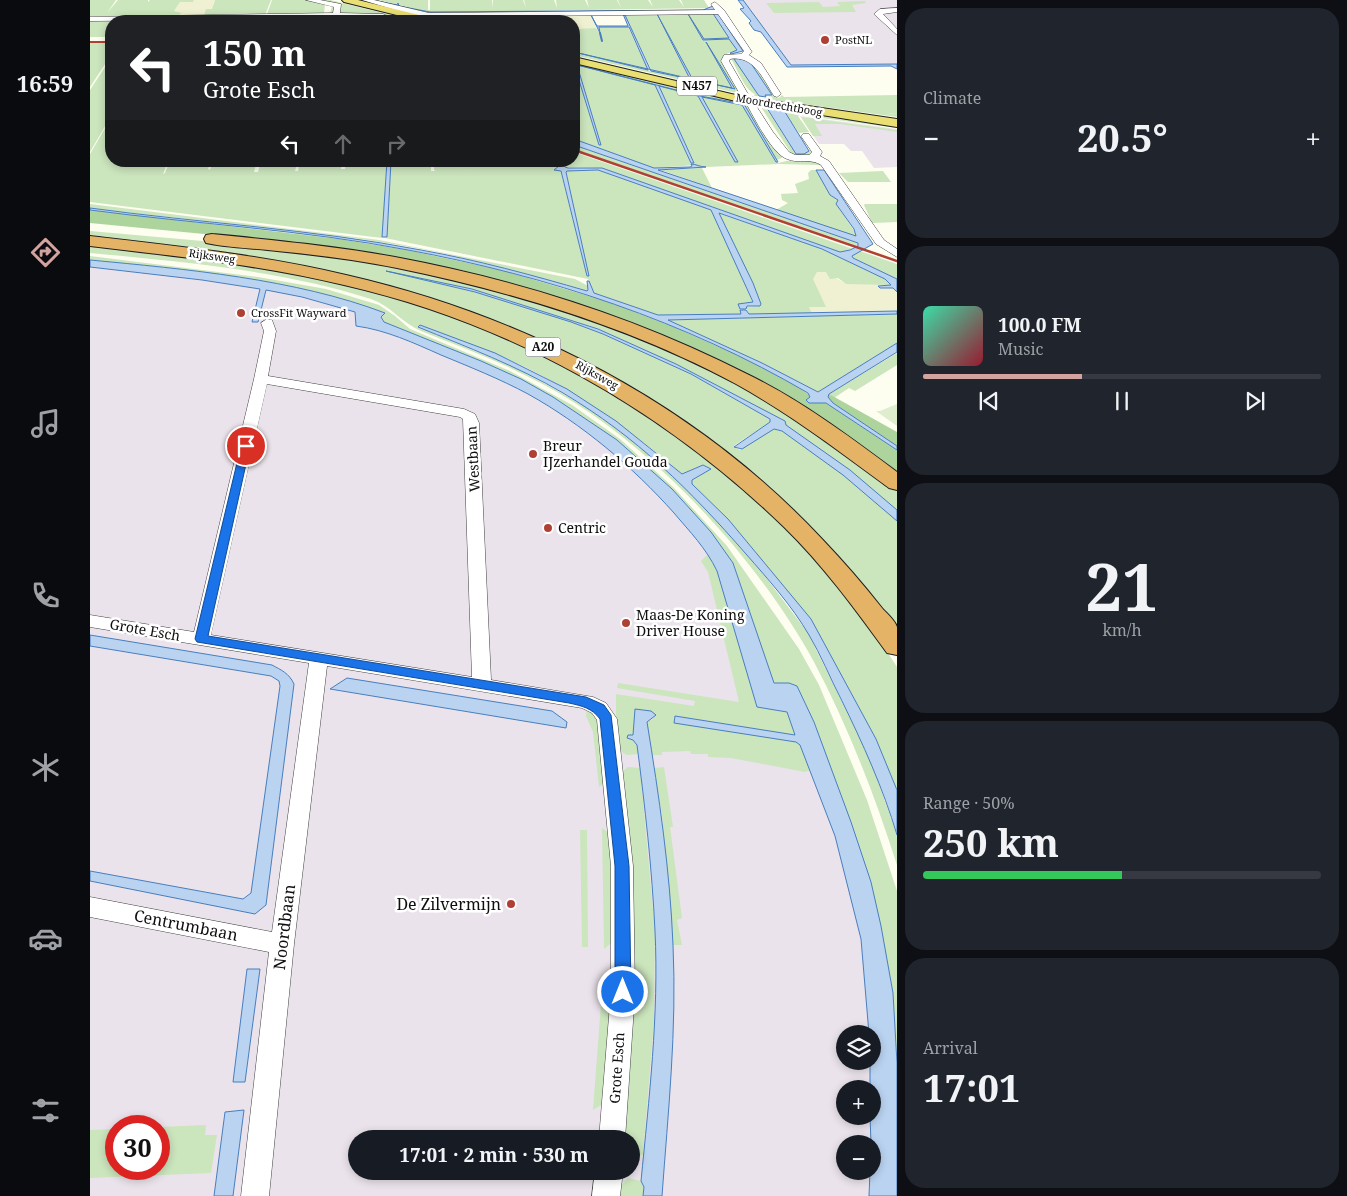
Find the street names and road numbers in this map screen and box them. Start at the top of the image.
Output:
road number: N457 [677,76,717,95]
street label: Moordrechtboog [735,90,824,120]
street label: Rijksweg [188,245,236,266]
road number: A20 [526,338,560,357]
street label: Rijksweg [573,357,621,392]
street label: Westbaan [461,426,484,492]
street label: Grote Esch [108,614,182,645]
street label: Noordbaan [268,883,300,971]
street label: Centrumbaan [132,904,240,946]
street label: Grote Esch [605,1032,628,1104]

